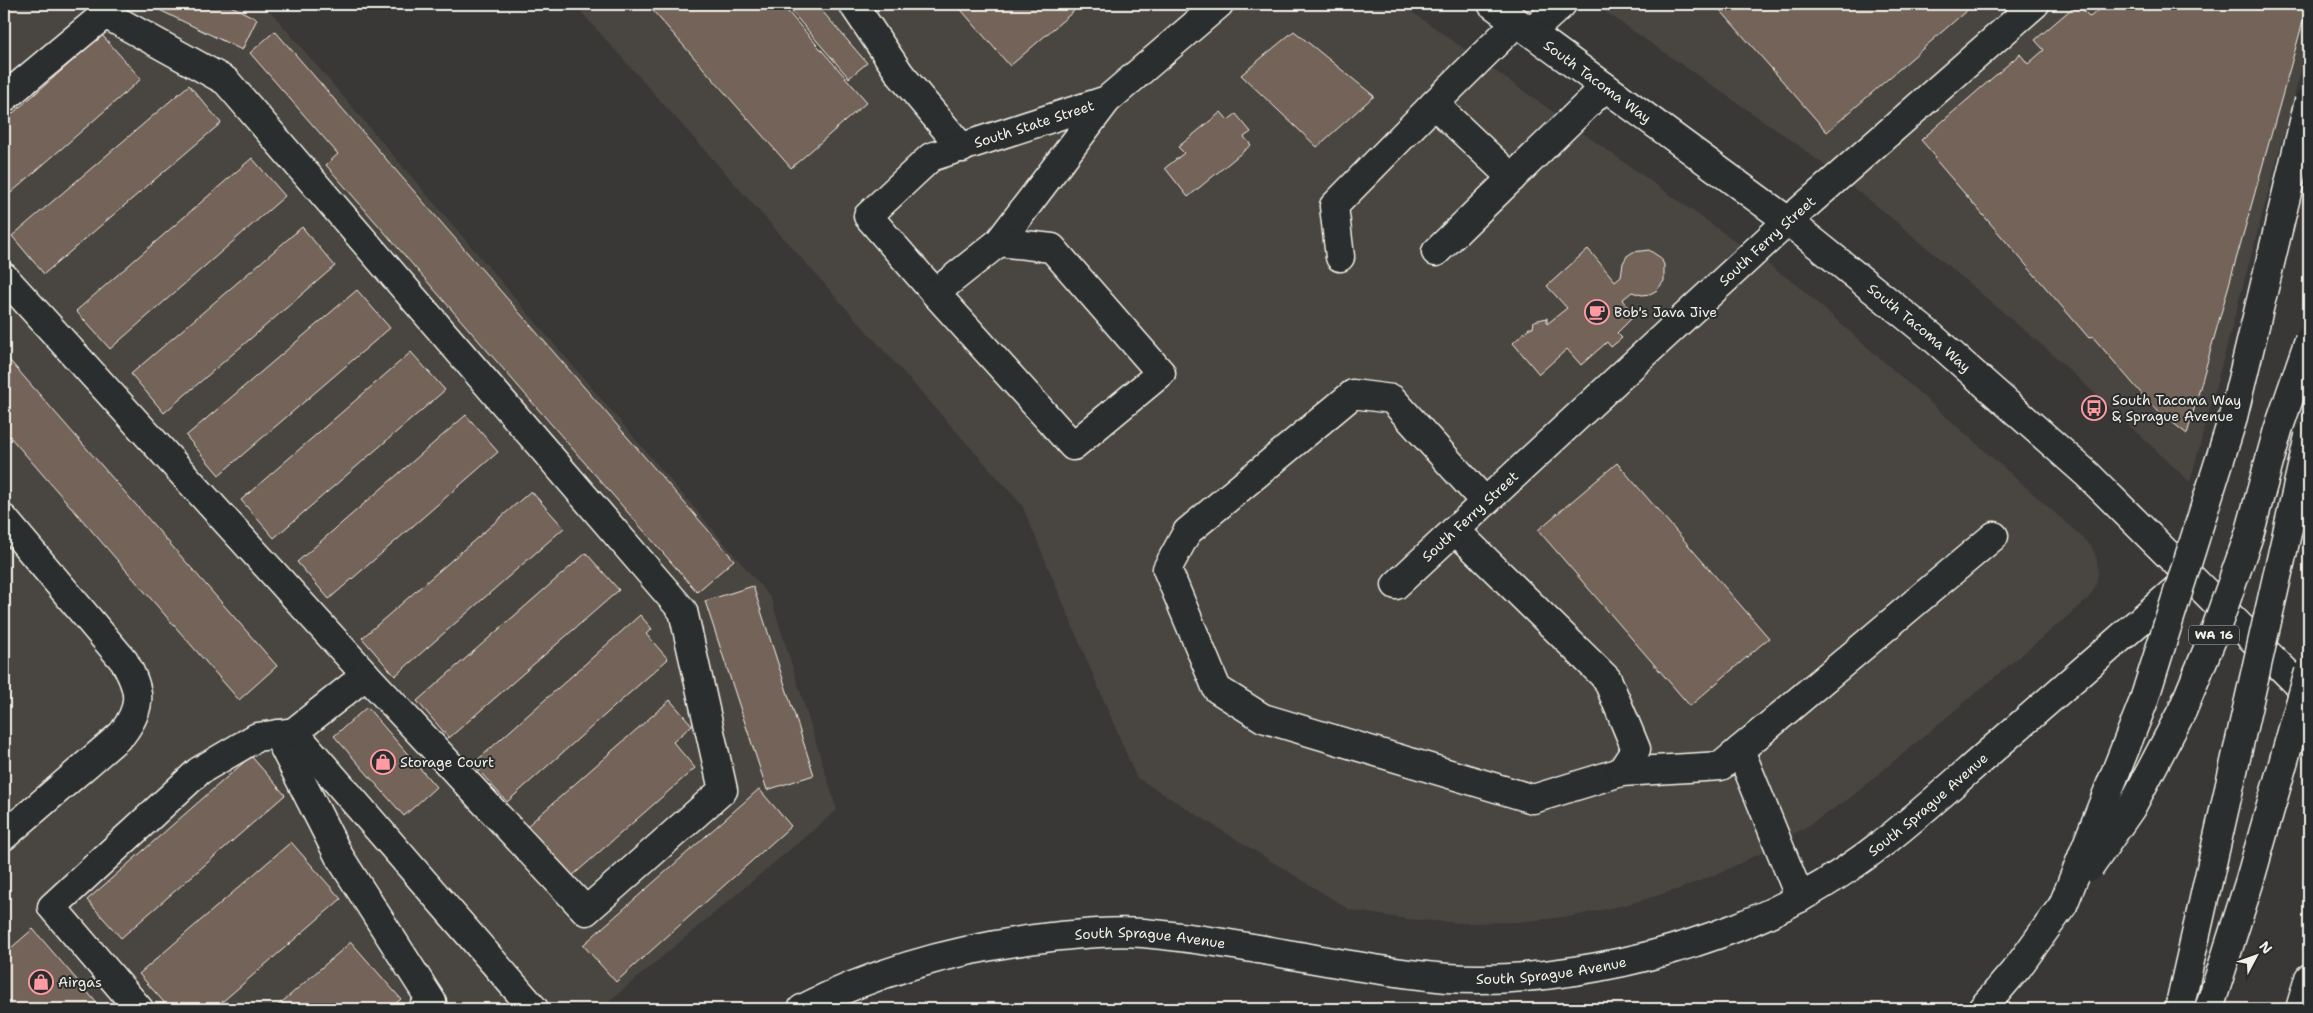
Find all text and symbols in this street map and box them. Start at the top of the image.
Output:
street label: South Tacoma Way [1540,36,1655,127]
street label: South State Street [972,96,1096,152]
street label: South Ferry Street [1715,192,1819,290]
street label: South Tacoma Way [1864,279,1975,376]
cafe icon: Bob's Java Jive [1584,299,1610,325]
place label: Bob's Java Jive [1614,303,1717,321]
place label: South Tacoma Way & Sprague Avenue [2112,391,2241,425]
bus stop icon: South Tacoma Way & Sprague Avenue [2081,395,2107,421]
street label: South Ferry Street [1418,467,1522,565]
road number: WA 16 [2189,626,2239,644]
shop icon: Storage Court [370,749,396,775]
street label: South Sprague Avenue [1864,749,1992,860]
place label: Storage Court [400,753,494,771]
street label: South Sprague Avenue [1074,923,1227,952]
north arrow [2230,930,2280,980]
text: N [2255,937,2276,958]
street label: South Sprague Avenue [1476,952,1628,988]
shop icon: Airgas [28,969,54,995]
place label: Airgas [58,973,102,991]

